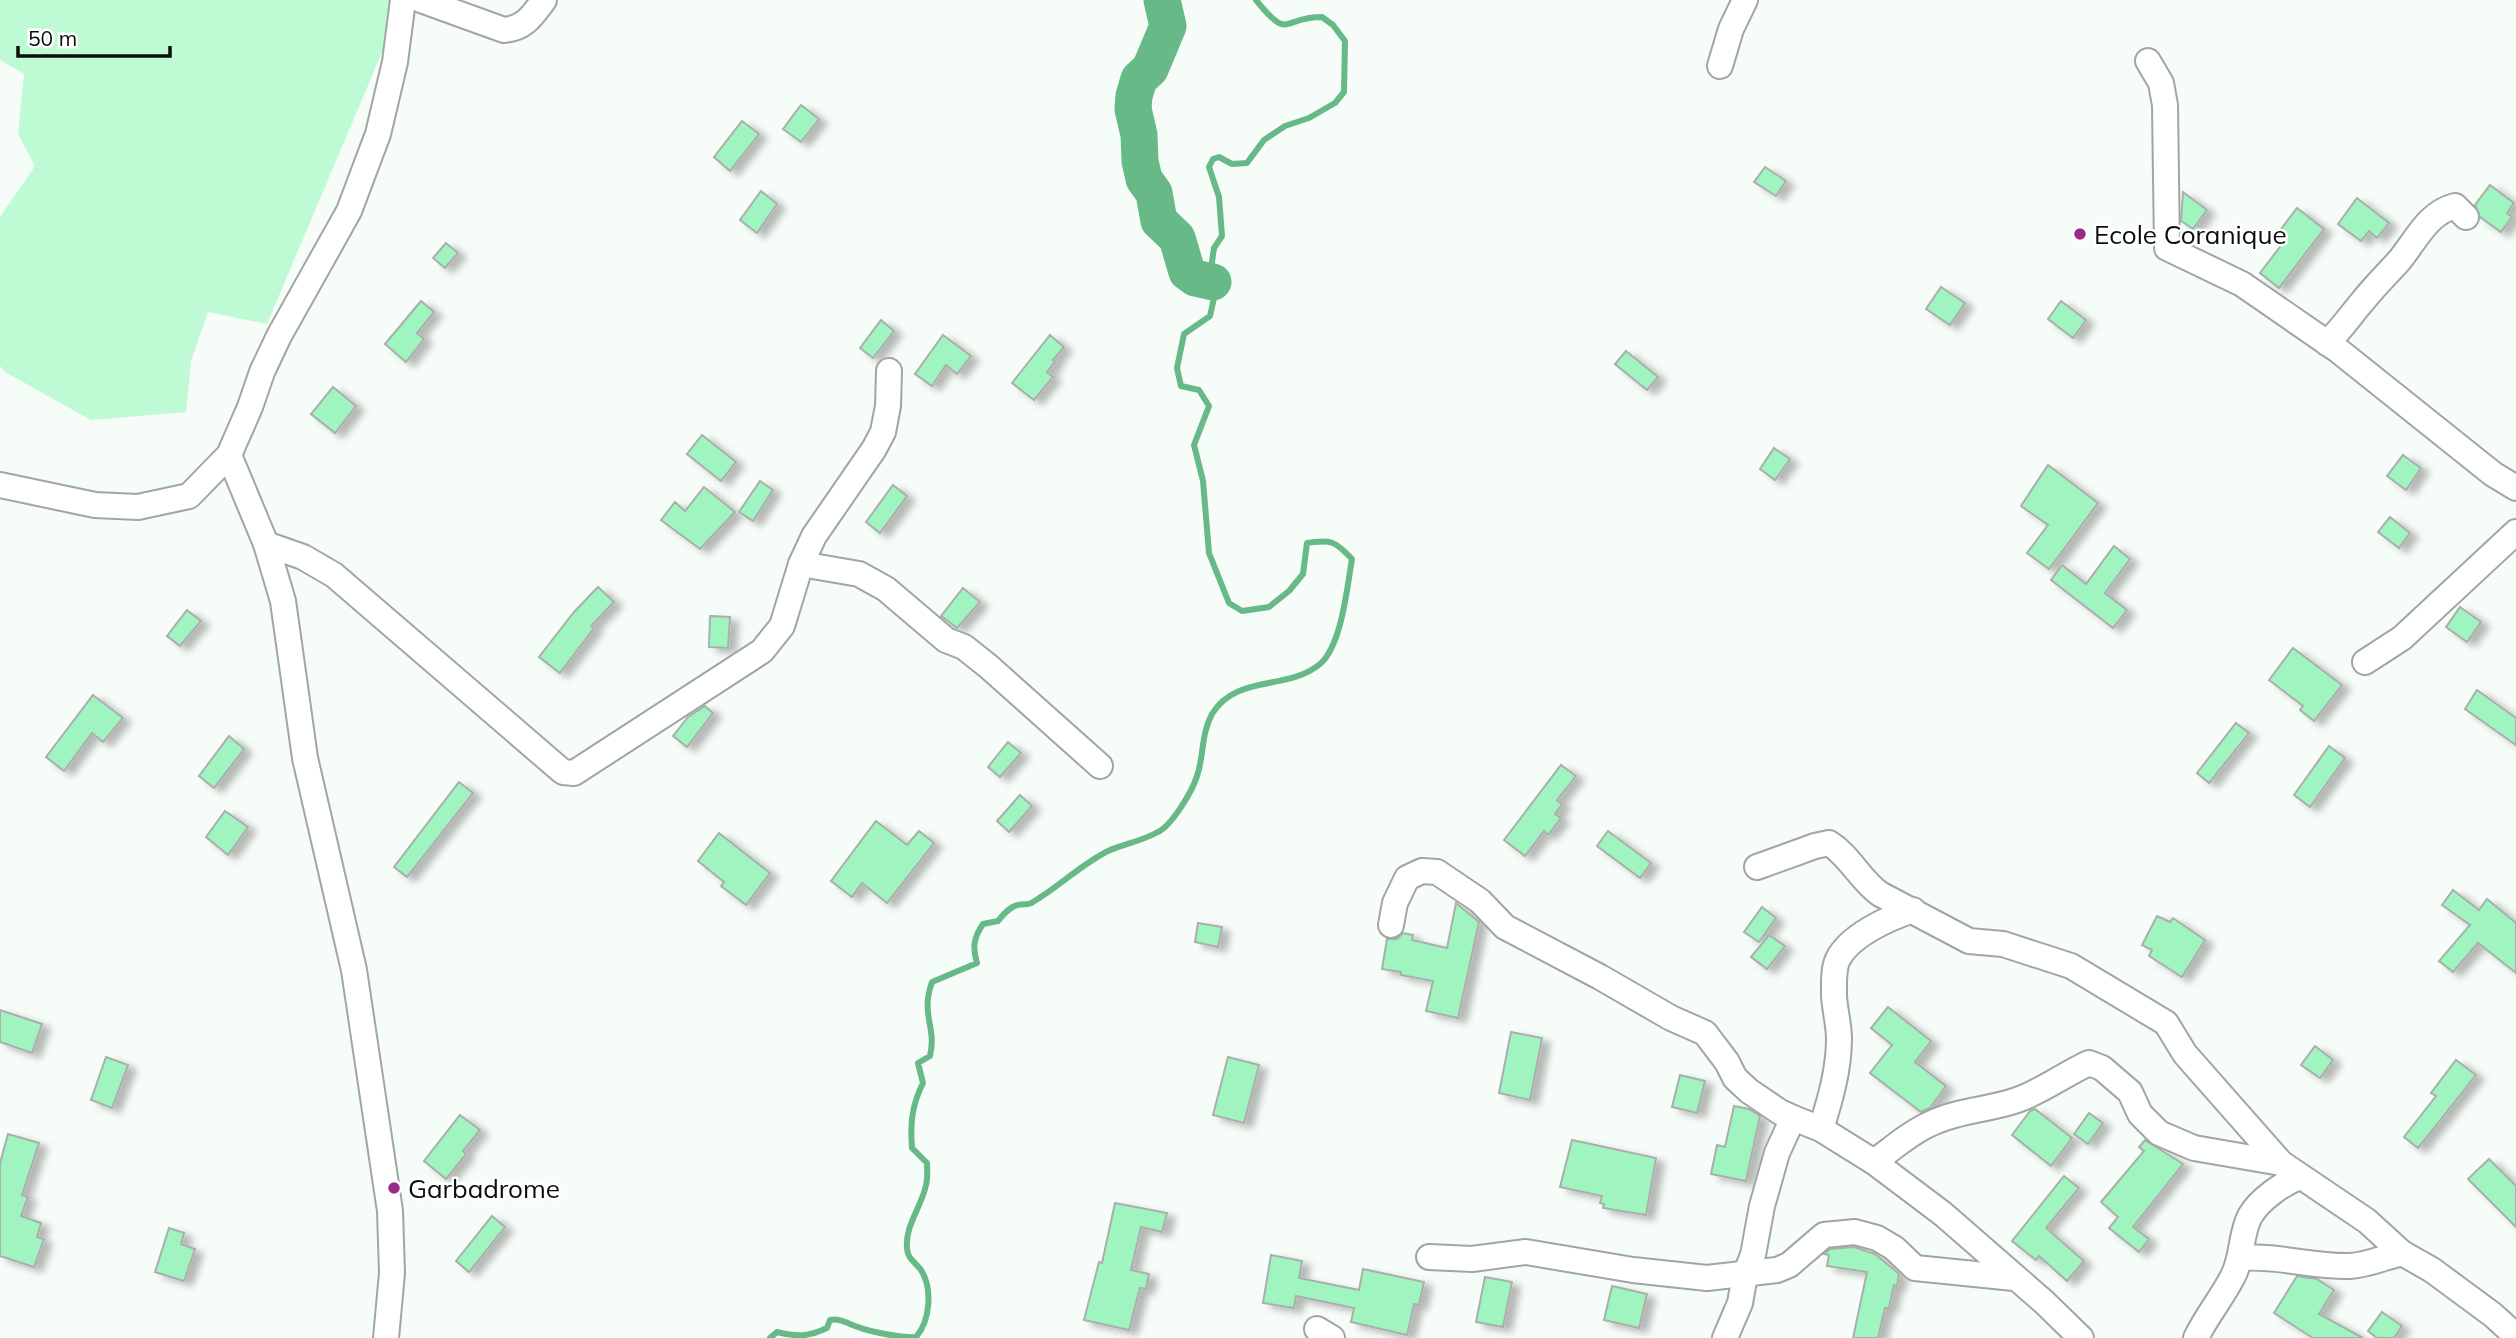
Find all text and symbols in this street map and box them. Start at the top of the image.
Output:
scale bar [18,14,170,58]
text: 50 m [28,25,77,51]
place label: Ecole Coranique [2094,218,2287,251]
marker: Ecole Coranique [2072,226,2088,242]
place label: Garbadrome [408,1172,560,1205]
marker: Garbadrome [386,1180,402,1196]

